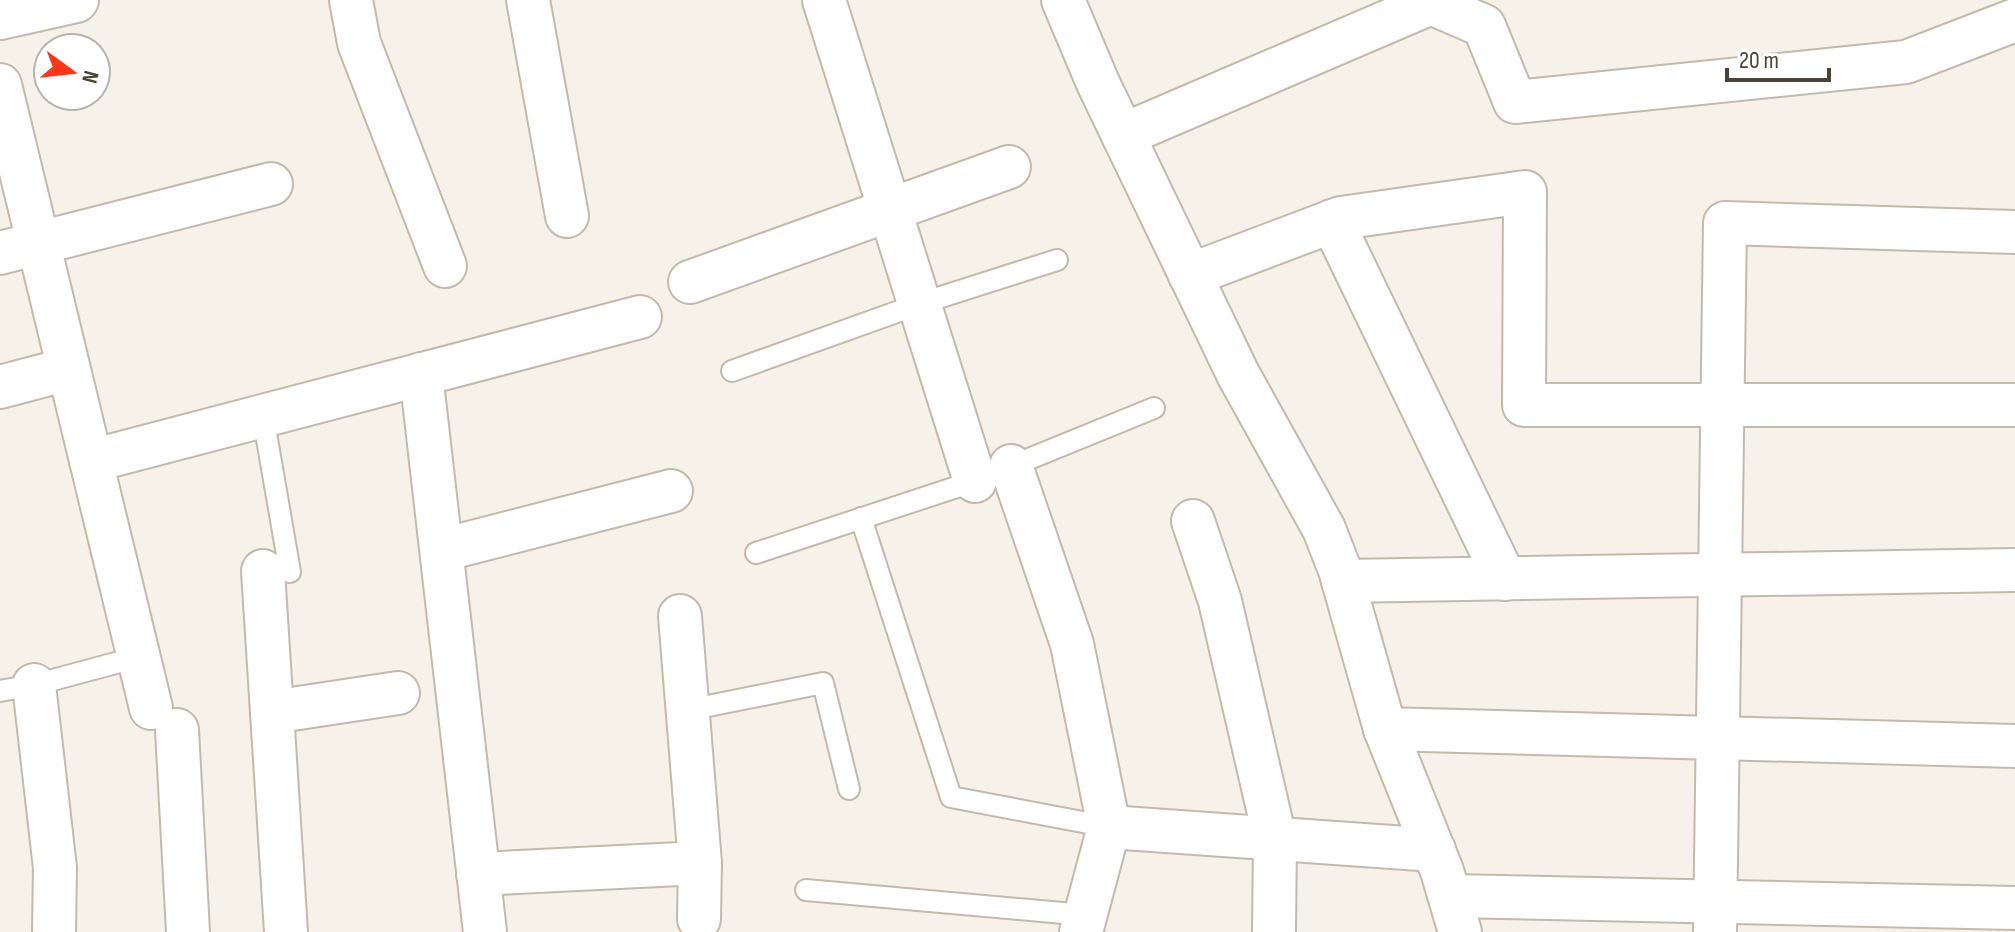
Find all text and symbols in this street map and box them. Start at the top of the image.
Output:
north arrow [32,32,112,112]
scale bar [1727,32,1829,82]
text: 20 m [1739,46,1779,75]
text: N [75,68,104,86]

